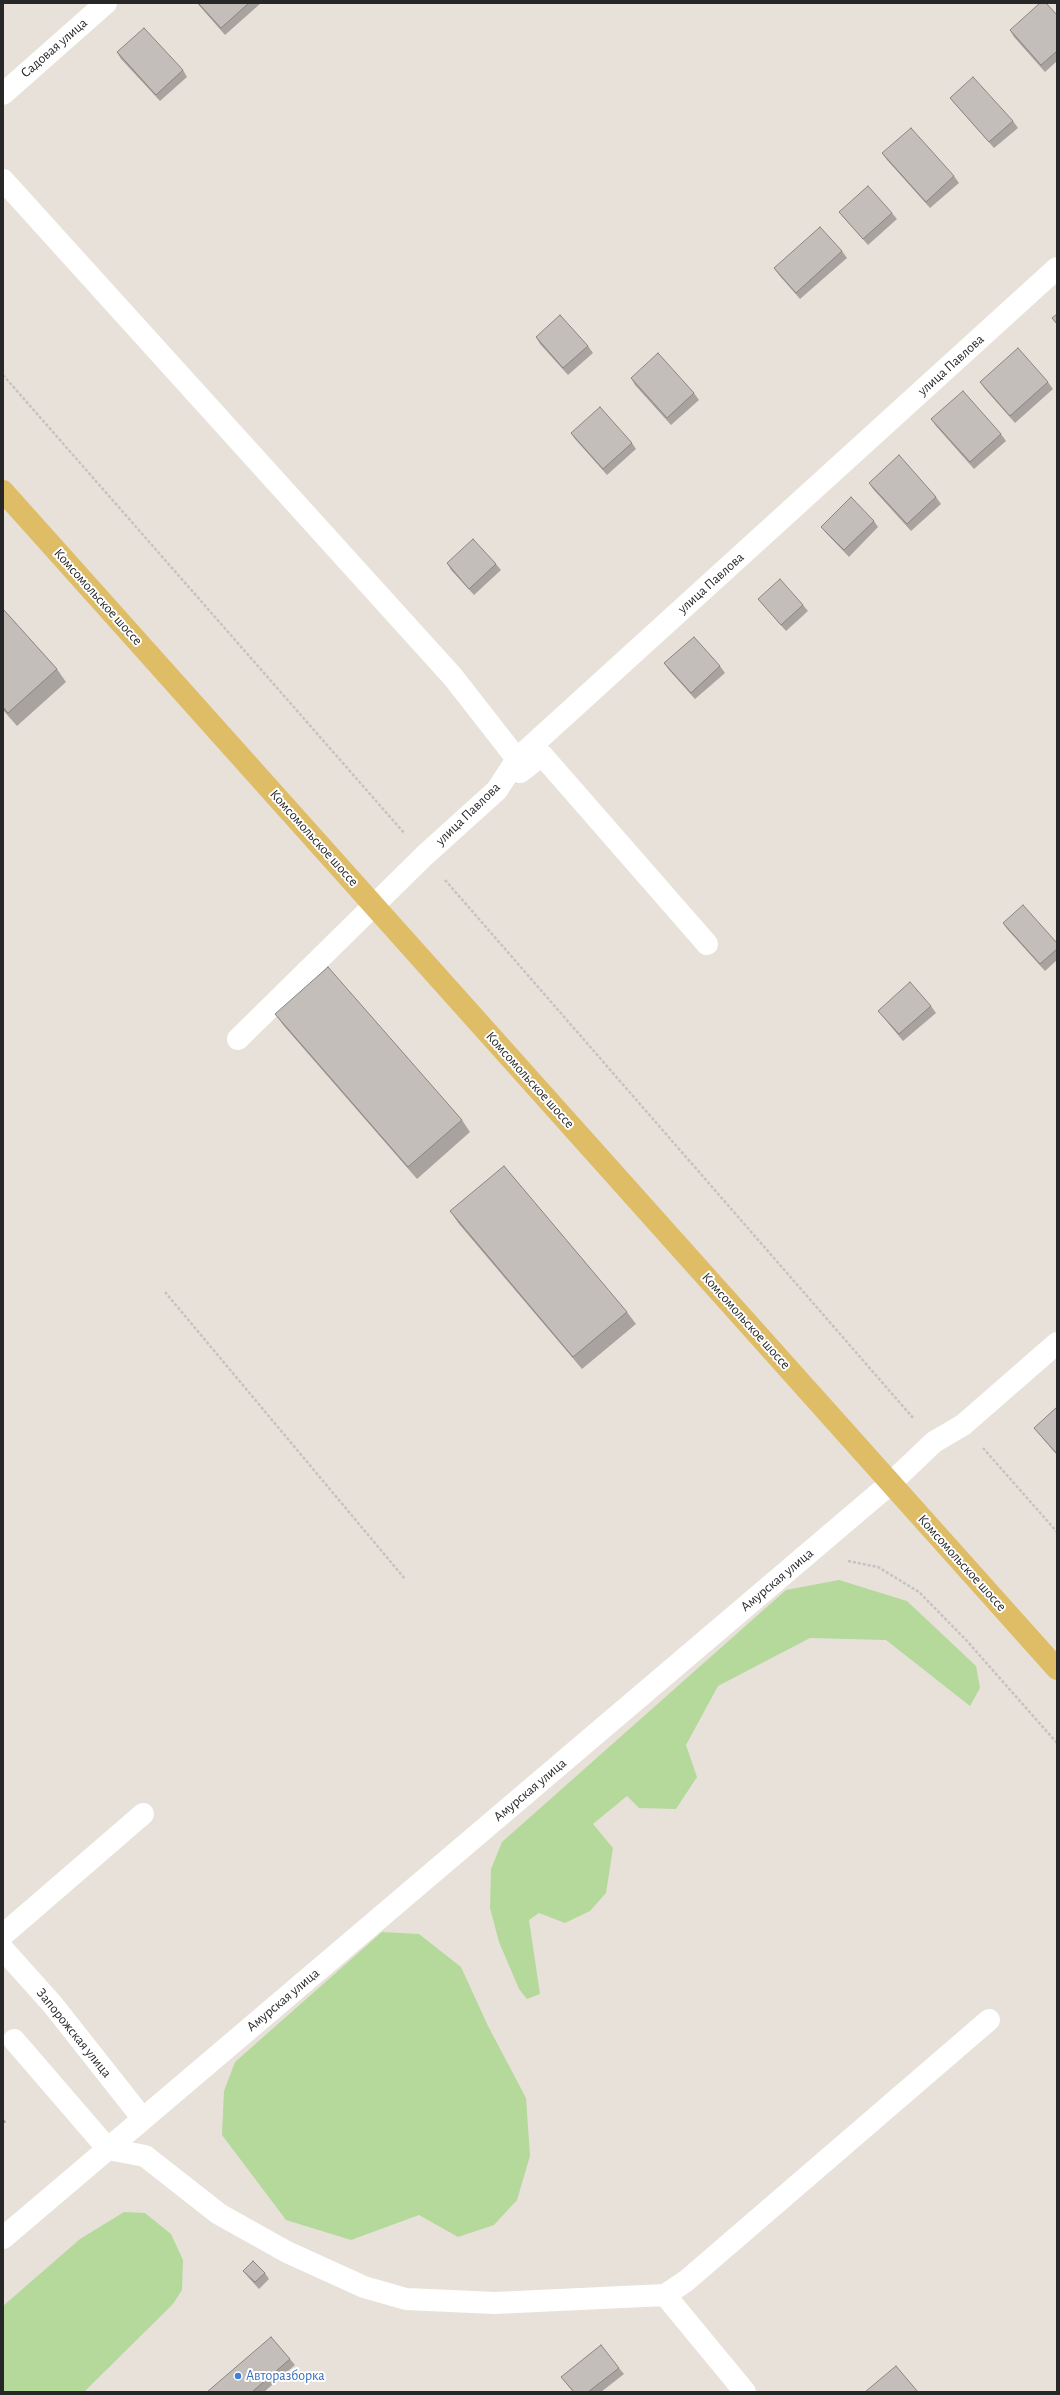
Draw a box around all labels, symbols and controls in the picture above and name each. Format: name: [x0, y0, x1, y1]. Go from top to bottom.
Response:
street label: Садовая улица: [17, 14, 91, 82]
street label: улица Павлова: [914, 331, 988, 399]
street label: Комсомольское шоссе: [50, 545, 146, 649]
street label: улица Павлова: [674, 549, 748, 617]
street label: улица Павлова: [432, 779, 504, 849]
street label: Комсомольское шоссе: [266, 786, 362, 890]
street label: Комсомольское шоссе: [482, 1028, 578, 1132]
street label: Комсомольское шоссе: [698, 1269, 794, 1373]
street label: Комсомольское шоссе: [914, 1511, 1010, 1615]
street label: Амурская улица: [737, 1545, 817, 1615]
street label: Амурская улица: [490, 1755, 570, 1825]
street label: Амурская улица: [243, 1965, 323, 2035]
street label: Запорожская улица: [33, 1985, 115, 2081]
place label: Авторазборка: [246, 2368, 325, 2384]
marker: Авторазборка: [233, 2371, 243, 2381]

